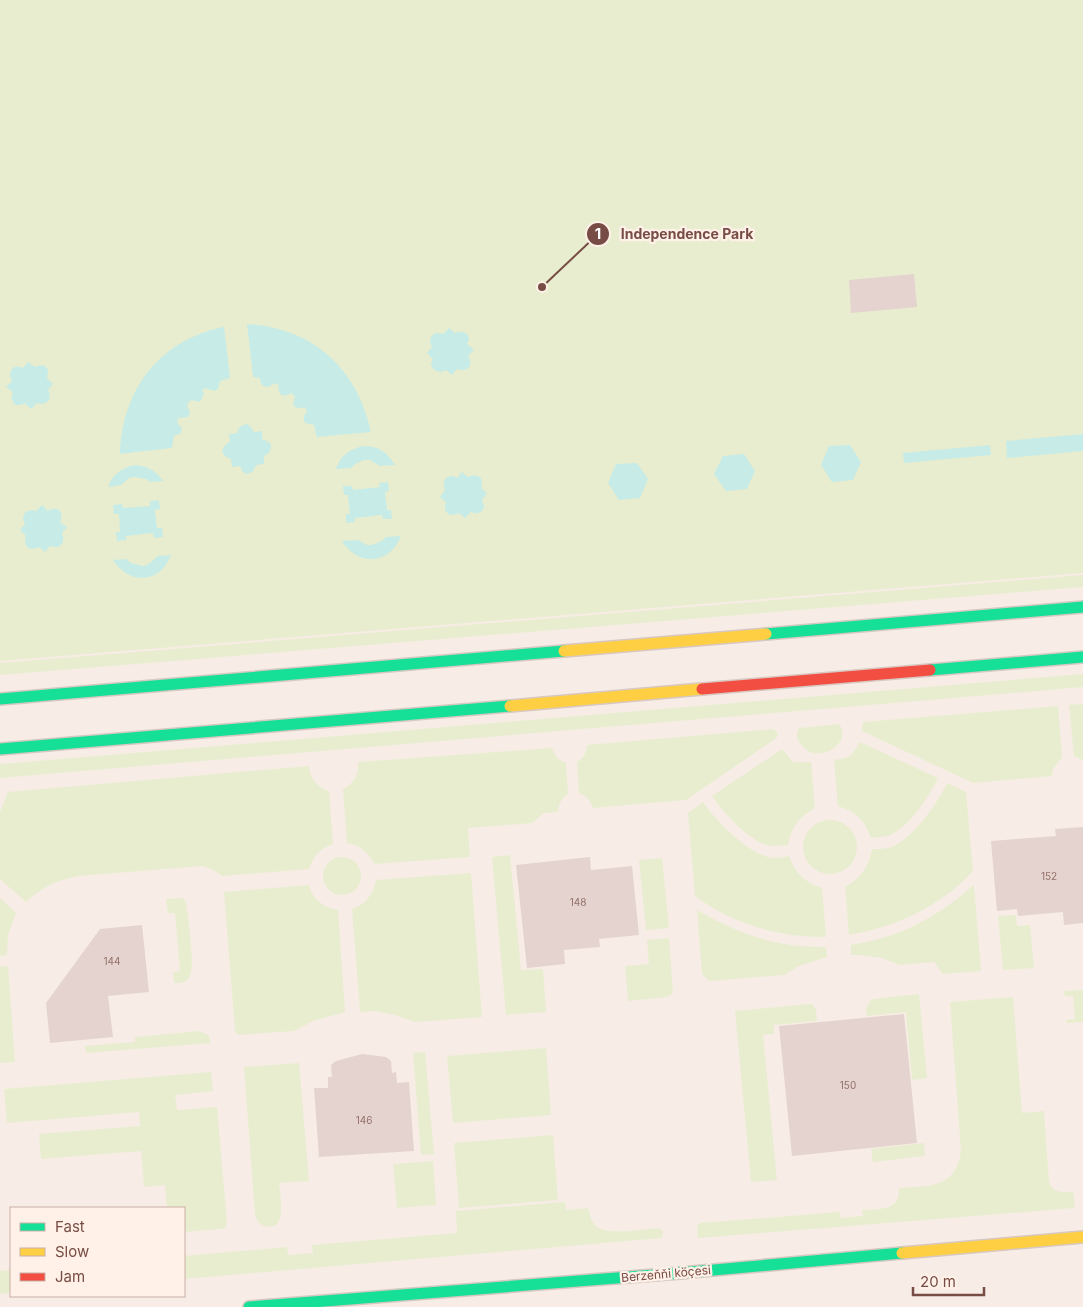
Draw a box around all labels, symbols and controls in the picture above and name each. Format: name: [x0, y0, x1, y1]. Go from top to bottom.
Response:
callout: Independence Park: [586, 220, 763, 249]
text: 1: [595, 224, 601, 243]
text: Independence Park: [621, 225, 754, 242]
house number: 152: [1041, 870, 1057, 882]
house number: 148: [570, 896, 586, 908]
house number: 144: [104, 955, 121, 967]
house number: 150: [840, 1079, 856, 1091]
house number: 146: [356, 1114, 372, 1126]
legend: [10, 1207, 185, 1297]
text: Fast: [55, 1217, 85, 1236]
text: Slow: [55, 1242, 89, 1261]
street label: Berzeňňi köçesi: [621, 1262, 711, 1285]
scale bar: [913, 1264, 984, 1296]
text: Jam: [55, 1267, 85, 1286]
text: 20 m: [920, 1272, 956, 1291]

